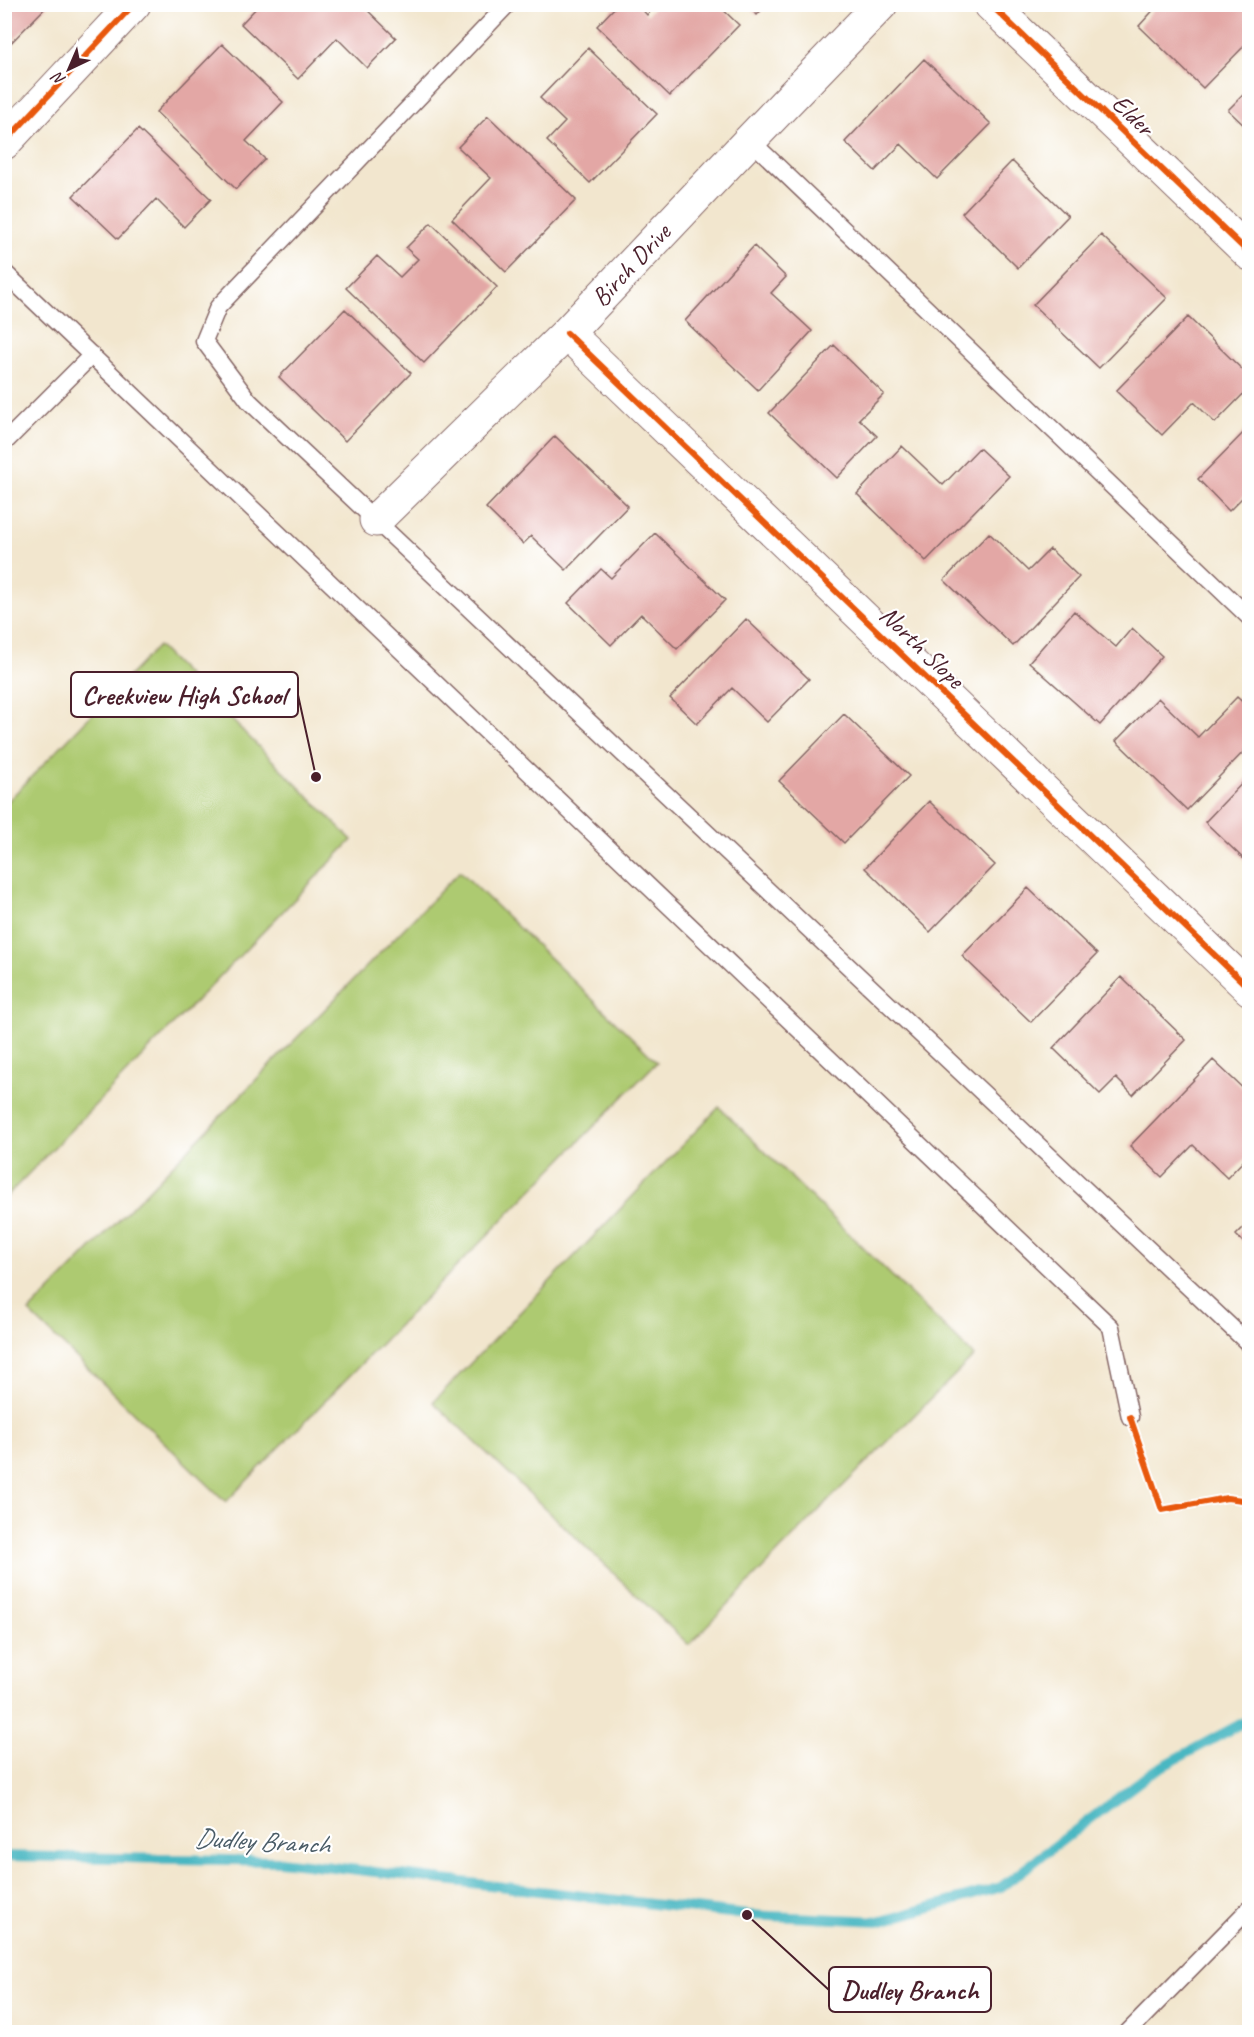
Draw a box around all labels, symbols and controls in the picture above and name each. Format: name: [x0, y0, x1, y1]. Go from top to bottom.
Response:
north arrow: [39, 39, 99, 99]
text: N: [47, 66, 70, 90]
street label: Elder: [1105, 87, 1163, 145]
street label: Birch Drive: [584, 215, 679, 313]
street label: North Slope: [873, 599, 972, 697]
callout: Creekview High School: [71, 672, 298, 717]
text: Creekview High School: [82, 678, 291, 712]
water label: Dudley Branch: [194, 1820, 333, 1862]
callout: Dudley Branch: [829, 1967, 991, 2012]
text: Dudley Branch: [842, 1973, 980, 2007]

